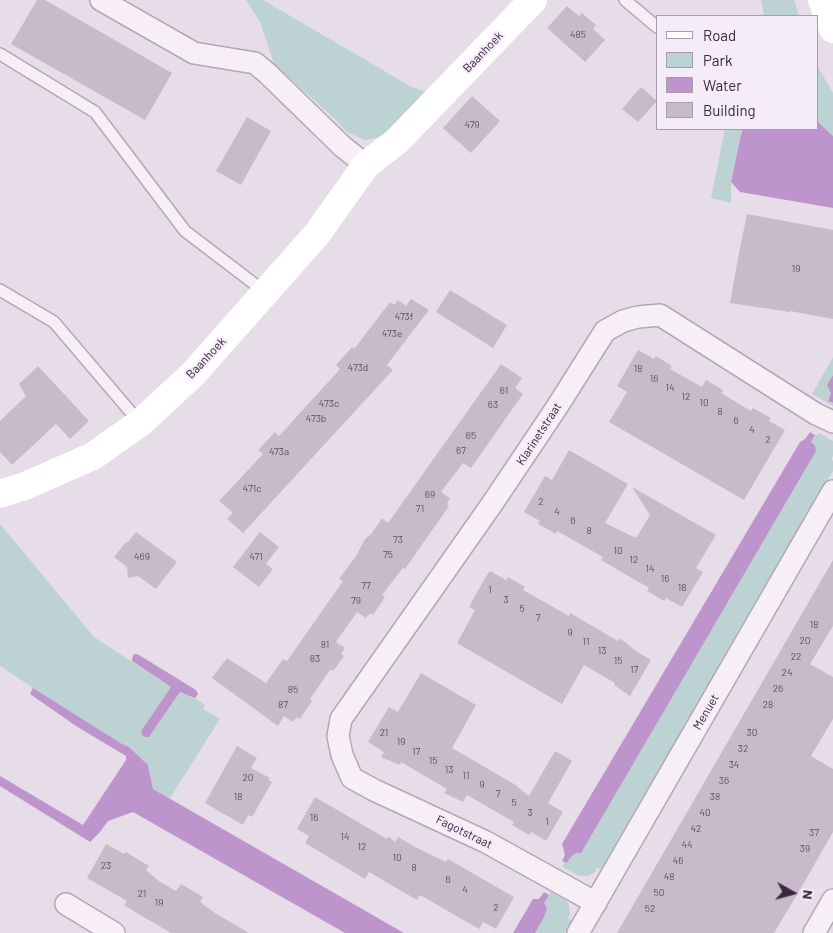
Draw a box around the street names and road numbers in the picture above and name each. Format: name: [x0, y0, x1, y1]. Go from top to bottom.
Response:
street label: Baanhoek: [460, 28, 506, 76]
street label: Baanhoek: [183, 334, 229, 382]
street label: Klarinetstraat: [513, 400, 565, 468]
street label: Menuet: [690, 692, 722, 732]
street label: Fagotstraat: [433, 812, 495, 852]

